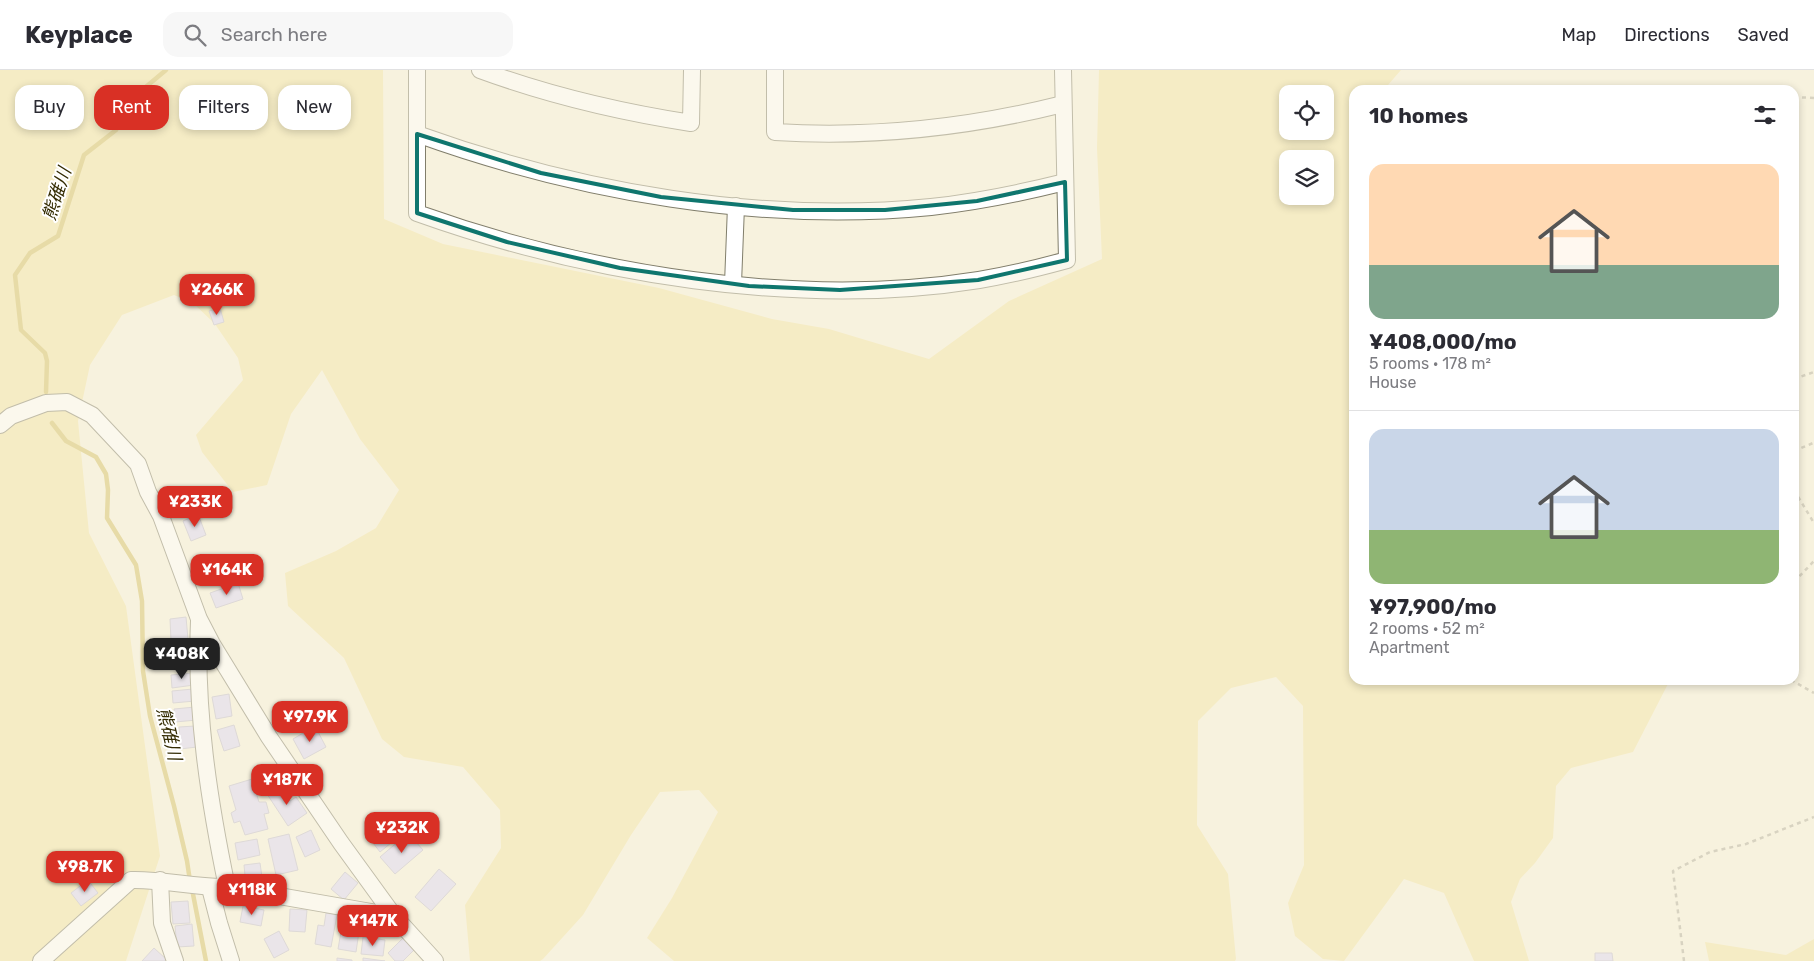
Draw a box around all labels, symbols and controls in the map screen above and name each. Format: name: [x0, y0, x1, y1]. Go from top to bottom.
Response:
search box: [163, 12, 513, 57]
text: Keyplace: [25, 21, 133, 49]
icon: search: [181, 21, 209, 49]
text: Search here: [221, 23, 327, 46]
text: Map: [1561, 24, 1596, 46]
text: Directions: [1624, 24, 1710, 46]
text: Saved: [1738, 24, 1789, 46]
chip: Buy: [15, 85, 84, 130]
chip: Rent: [94, 85, 169, 130]
chip: Filters: [179, 85, 268, 130]
chip: New: [278, 85, 351, 130]
map controls: [1279, 85, 1334, 205]
button: locate: [1279, 85, 1334, 140]
icon: filters: [1751, 101, 1779, 129]
text: 10 homes: [1369, 103, 1468, 128]
button: layers: [1279, 150, 1334, 205]
water label: 熊碓川: [38, 163, 76, 223]
icon: home: [1529, 196, 1619, 286]
pin: ¥266K: [182, 274, 252, 316]
text: ¥266K: [191, 280, 243, 299]
text: ¥408,000/mo: [1369, 329, 1517, 354]
text: 5 rooms · 178 m²: [1369, 354, 1491, 373]
text: House: [1369, 373, 1416, 392]
icon: home: [1529, 462, 1619, 552]
pin: ¥233K: [160, 486, 230, 528]
text: ¥233K: [168, 492, 222, 511]
pin: ¥164K: [192, 554, 262, 596]
text: ¥164K: [202, 560, 252, 579]
text: ¥97,900/mo: [1369, 594, 1497, 619]
text: 2 rooms · 52 m²: [1369, 619, 1485, 638]
pin: ¥408K: [147, 638, 217, 680]
text: Apartment: [1369, 638, 1449, 657]
text: ¥408K: [155, 644, 209, 663]
pin: ¥97.9K: [269, 700, 351, 743]
water label: 熊碓川: [152, 705, 186, 765]
text: ¥97.9K: [283, 707, 337, 726]
pin: ¥187K: [252, 764, 322, 806]
text: ¥187K: [262, 770, 312, 789]
pin: ¥232K: [367, 812, 437, 854]
text: ¥232K: [376, 818, 428, 837]
pin: ¥98.7K: [44, 850, 126, 893]
text: ¥98.7K: [57, 857, 113, 876]
pin: ¥118K: [217, 874, 287, 916]
text: ¥118K: [228, 880, 276, 899]
pin: ¥147K: [338, 904, 408, 947]
text: ¥147K: [348, 911, 398, 930]

